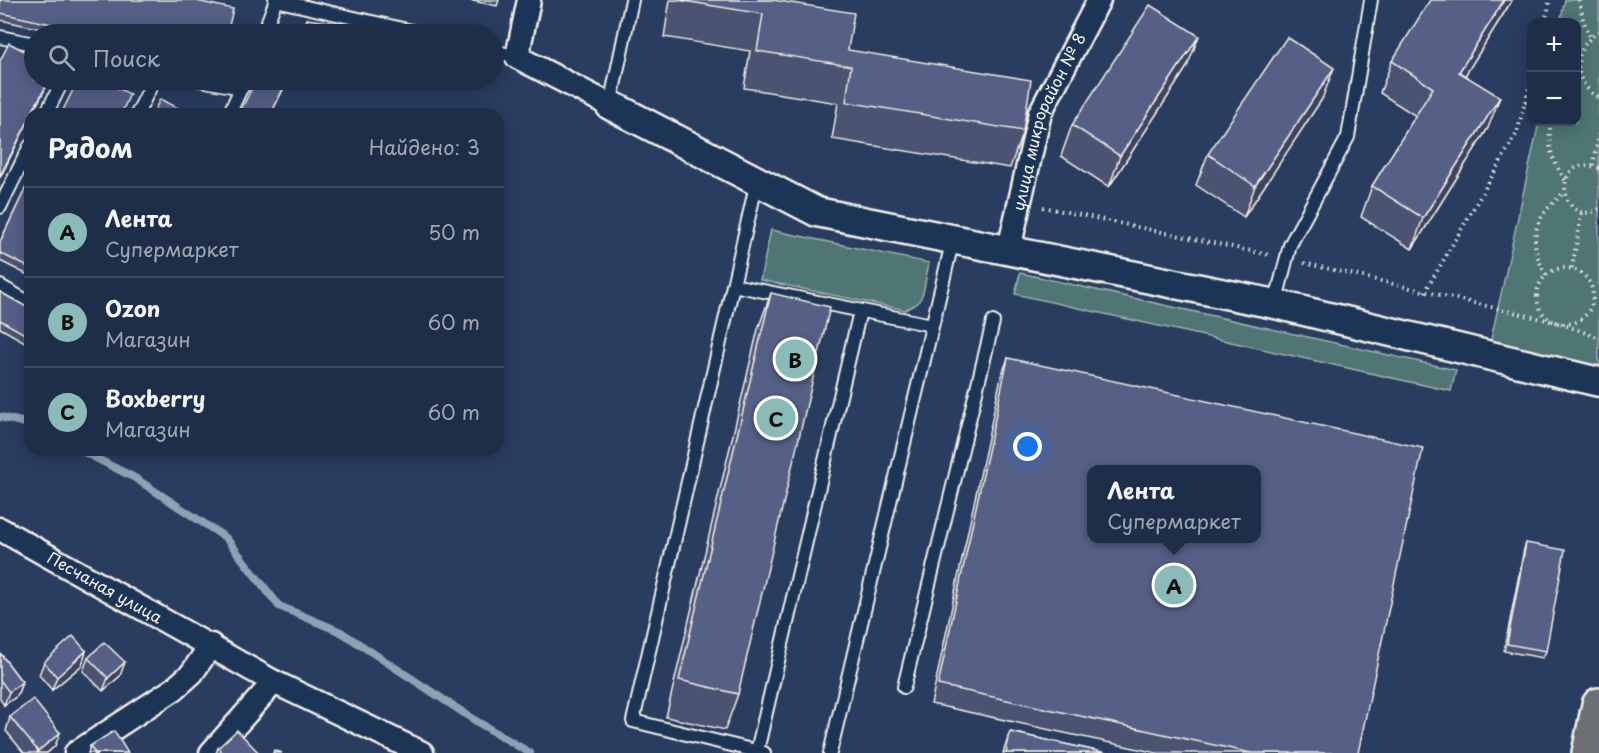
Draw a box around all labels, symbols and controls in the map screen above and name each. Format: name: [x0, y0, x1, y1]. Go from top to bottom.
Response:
map controls: [1527, 18, 1581, 126]
button: +: [1527, 18, 1581, 72]
search box: [24, 24, 504, 90]
street label: улица микрорайон № 8: [1005, 28, 1091, 213]
icon: search: [45, 41, 78, 74]
text: Поиск: [93, 41, 160, 74]
button: −: [1527, 72, 1581, 126]
text: Рядом: [48, 128, 133, 167]
text: Найдено: 3: [369, 132, 480, 162]
text: Лента: [105, 201, 173, 234]
text: A: [60, 217, 75, 247]
text: 50 m: [428, 217, 480, 247]
text: Супермаркет: [105, 234, 238, 264]
text: Ozon: [105, 291, 160, 324]
text: B: [61, 307, 74, 337]
text: 60 m: [428, 307, 480, 337]
text: Магазин: [105, 324, 191, 354]
pin: B: [776, 336, 814, 382]
text: Boxberry: [105, 381, 205, 414]
pin: C: [756, 396, 796, 440]
text: C: [60, 397, 75, 427]
text: 60 m: [428, 397, 480, 427]
text: Магазин: [105, 414, 191, 444]
your location: [1013, 432, 1042, 461]
popup: [1087, 465, 1261, 543]
text: Лента: [1107, 473, 1175, 506]
text: Супермаркет: [1107, 506, 1241, 536]
street label: Песчаная улица: [43, 545, 167, 628]
pin: A: [1154, 562, 1194, 608]

